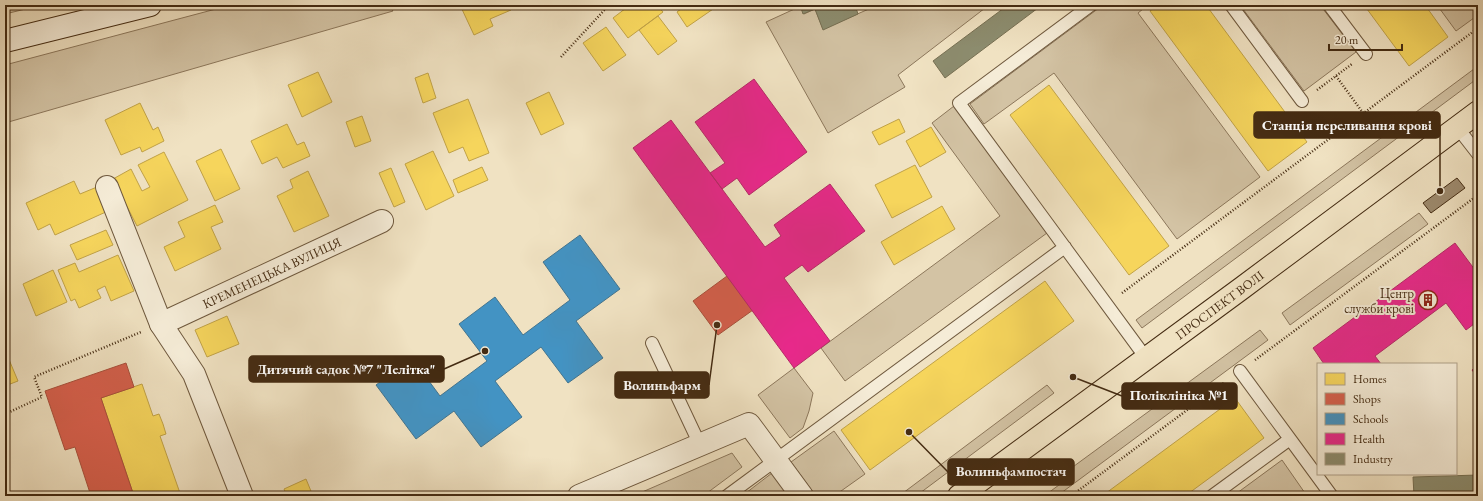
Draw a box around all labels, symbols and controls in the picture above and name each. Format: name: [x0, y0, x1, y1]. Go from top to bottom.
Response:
scale bar: [1329, 26, 1402, 52]
text: 20 m: [1335, 32, 1359, 48]
callout: Станція переливання крові: [1254, 112, 1440, 138]
text: Станція переливання крові: [1262, 116, 1432, 134]
street label: КРЕМЕНЕЦЬКА ВУЛИЦЯ: [200, 233, 344, 312]
street label: ПРОСПЕКТ ВОЛІ: [1172, 266, 1268, 343]
place label: Центр служби крові: [1344, 285, 1414, 317]
building icon: Центр служби крові: [1417, 289, 1439, 311]
callout: Дитячий садок №7 "Лелітка": [249, 356, 444, 382]
text: Дитячий садок №7 "Лелітка": [257, 360, 435, 378]
legend: [1317, 363, 1457, 475]
text: Homes: [1353, 371, 1387, 387]
callout: Волиньфарм: [615, 372, 709, 398]
text: Волиньфарм: [623, 376, 701, 394]
callout: Поліклініка №1: [1122, 383, 1237, 409]
text: Поліклініка №1: [1130, 386, 1228, 404]
text: Shops: [1353, 391, 1381, 407]
text: Schools: [1353, 411, 1388, 427]
text: Health: [1353, 431, 1385, 447]
text: Industry: [1353, 451, 1393, 467]
callout: Волиньфампостач: [948, 459, 1074, 485]
text: Волиньфампостач: [956, 462, 1066, 480]

